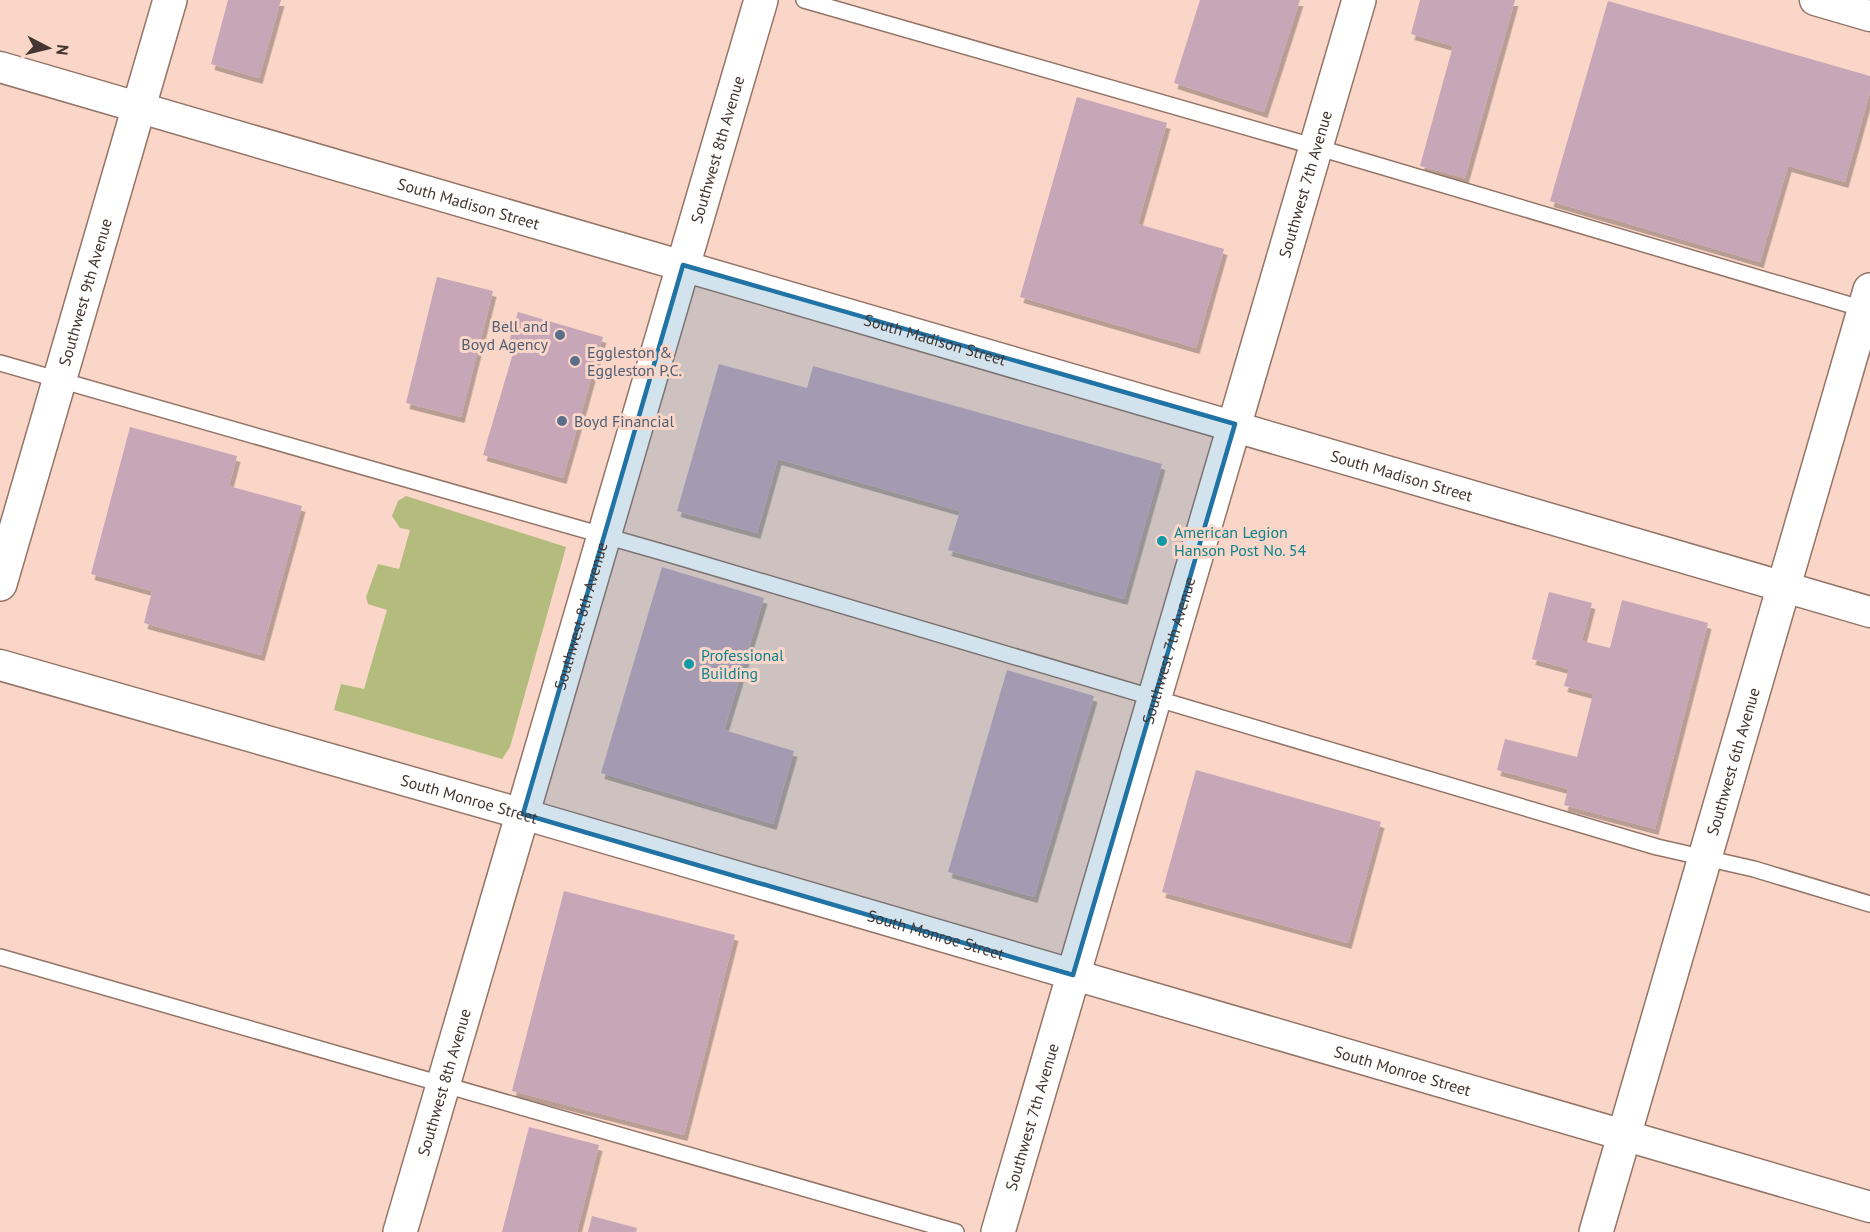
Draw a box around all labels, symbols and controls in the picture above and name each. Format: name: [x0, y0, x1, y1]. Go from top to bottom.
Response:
north arrow: [18, 18, 78, 78]
text: N: [52, 43, 73, 56]
street label: Southwest 8th Avenue: [686, 73, 748, 226]
street label: Southwest 7th Avenue: [1274, 108, 1336, 260]
street label: South Madison Street: [395, 173, 542, 234]
street label: Southwest 9th Avenue: [54, 216, 116, 368]
street label: South Madison Street: [862, 309, 1009, 370]
place label: Bell and Boyd Agency: [461, 316, 549, 354]
marker: Bell and Boyd Agency: [553, 328, 567, 342]
place label: Eggleston & Eggleston P.C.: [587, 342, 682, 380]
marker: Eggleston & Eggleston P.C.: [568, 354, 582, 368]
place label: Boyd Financial: [574, 411, 675, 431]
marker: Boyd Financial: [555, 414, 569, 428]
street label: South Madison Street: [1328, 445, 1476, 506]
place label: American Legion Hanson Post No. 54: [1174, 522, 1306, 560]
marker: American Legion Hanson Post No. 54: [1155, 534, 1169, 548]
street label: Southwest 8th Avenue: [549, 540, 612, 692]
street label: Southwest 7th Avenue: [1137, 574, 1199, 726]
place label: Professional Building: [701, 645, 784, 683]
marker: Professional Building: [682, 657, 696, 671]
street label: Southwest 6th Avenue: [1702, 685, 1764, 838]
street label: South Monroe Street: [399, 770, 541, 828]
street label: South Monroe Street: [865, 905, 1007, 964]
street label: Southwest 8th Avenue: [413, 1006, 475, 1158]
street label: Southwest 7th Avenue: [1001, 1041, 1063, 1193]
street label: South Monroe Street: [1332, 1041, 1474, 1100]

